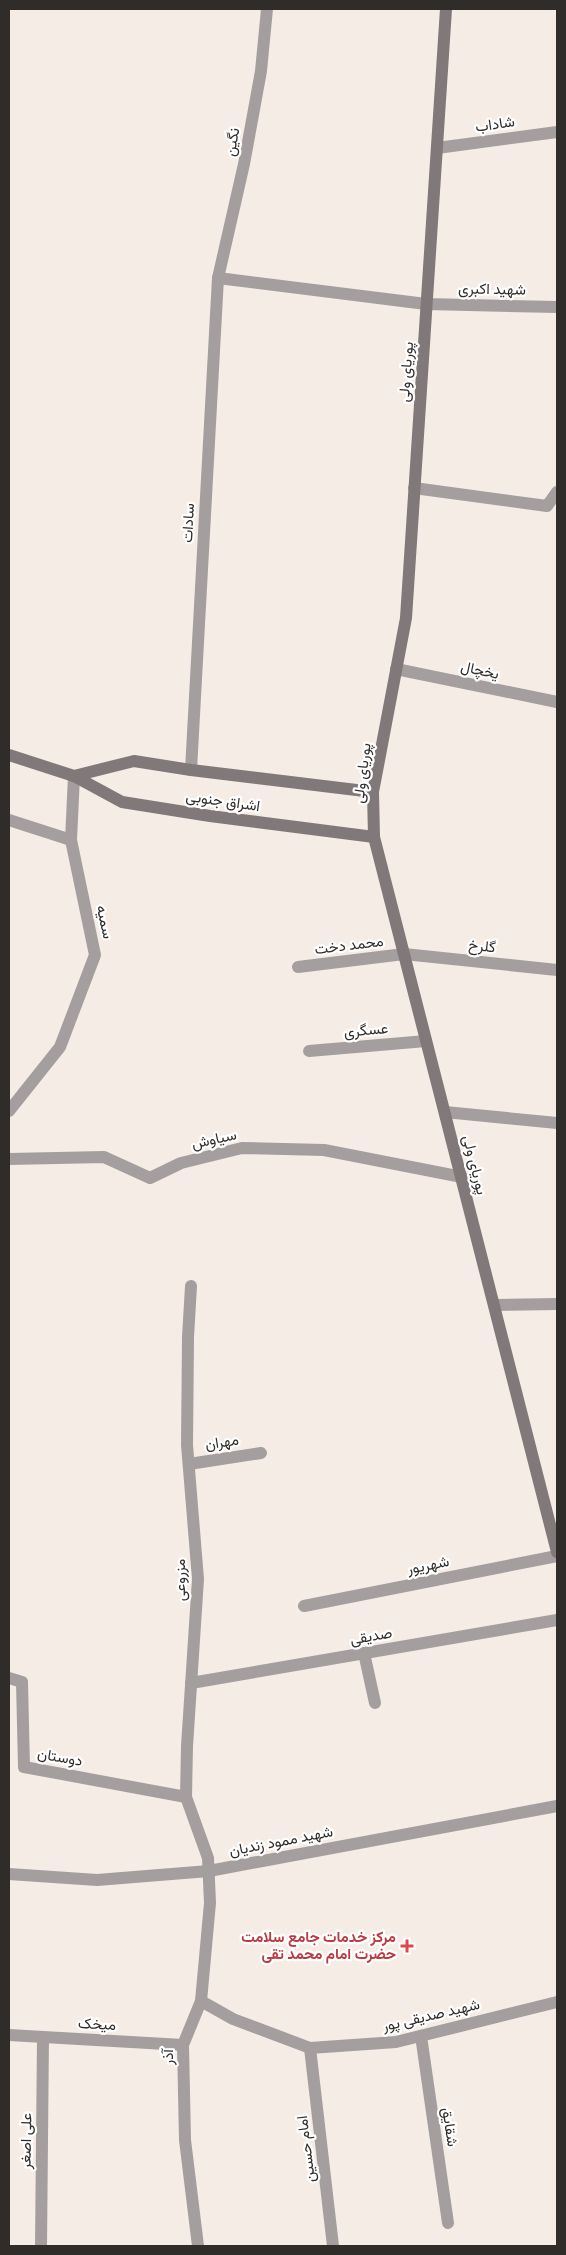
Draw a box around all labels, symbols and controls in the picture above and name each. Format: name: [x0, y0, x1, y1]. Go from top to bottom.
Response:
street label: شاداب: [474, 112, 516, 136]
street label: نگین: [221, 126, 244, 158]
street label: شهید اکبری: [458, 279, 526, 300]
street label: پوریای ولی: [395, 341, 418, 403]
street label: سادات: [178, 503, 198, 543]
street label: یخچال: [459, 657, 501, 684]
street label: پوریای ولی: [349, 742, 376, 804]
street label: اشراق جنوبی: [185, 787, 261, 816]
street label: سمیه: [93, 904, 117, 940]
street label: محمد دخت: [313, 932, 385, 958]
street label: گلرخ: [467, 936, 497, 958]
street label: عسگری: [343, 1019, 389, 1042]
street label: سیاوش: [190, 1125, 239, 1154]
street label: پوریای ولی: [458, 1133, 491, 1197]
street label: مهران: [204, 1430, 240, 1454]
street label: شهریور: [404, 1552, 451, 1578]
street label: مزروعی: [171, 1559, 190, 1601]
street label: صدیقی: [349, 1623, 394, 1650]
street label: دوستان: [36, 1744, 84, 1770]
street label: شهید ممود زندیان: [228, 1822, 334, 1860]
place label: مرکز خدمات جامع سلامت حضرت امام محمد تقی: [241, 1928, 396, 1964]
marker: مرکز خدمات جامع سلامت حضرت امام محمد تقی: [400, 1939, 414, 1953]
street label: شهید صدیقی پور: [380, 1995, 482, 2036]
street label: میخک: [78, 2014, 116, 2034]
street label: آذر: [159, 2047, 177, 2066]
street label: شقایق: [437, 2106, 462, 2148]
street label: علی اصغر: [16, 2113, 36, 2170]
street label: امام حسین: [293, 2114, 320, 2183]

